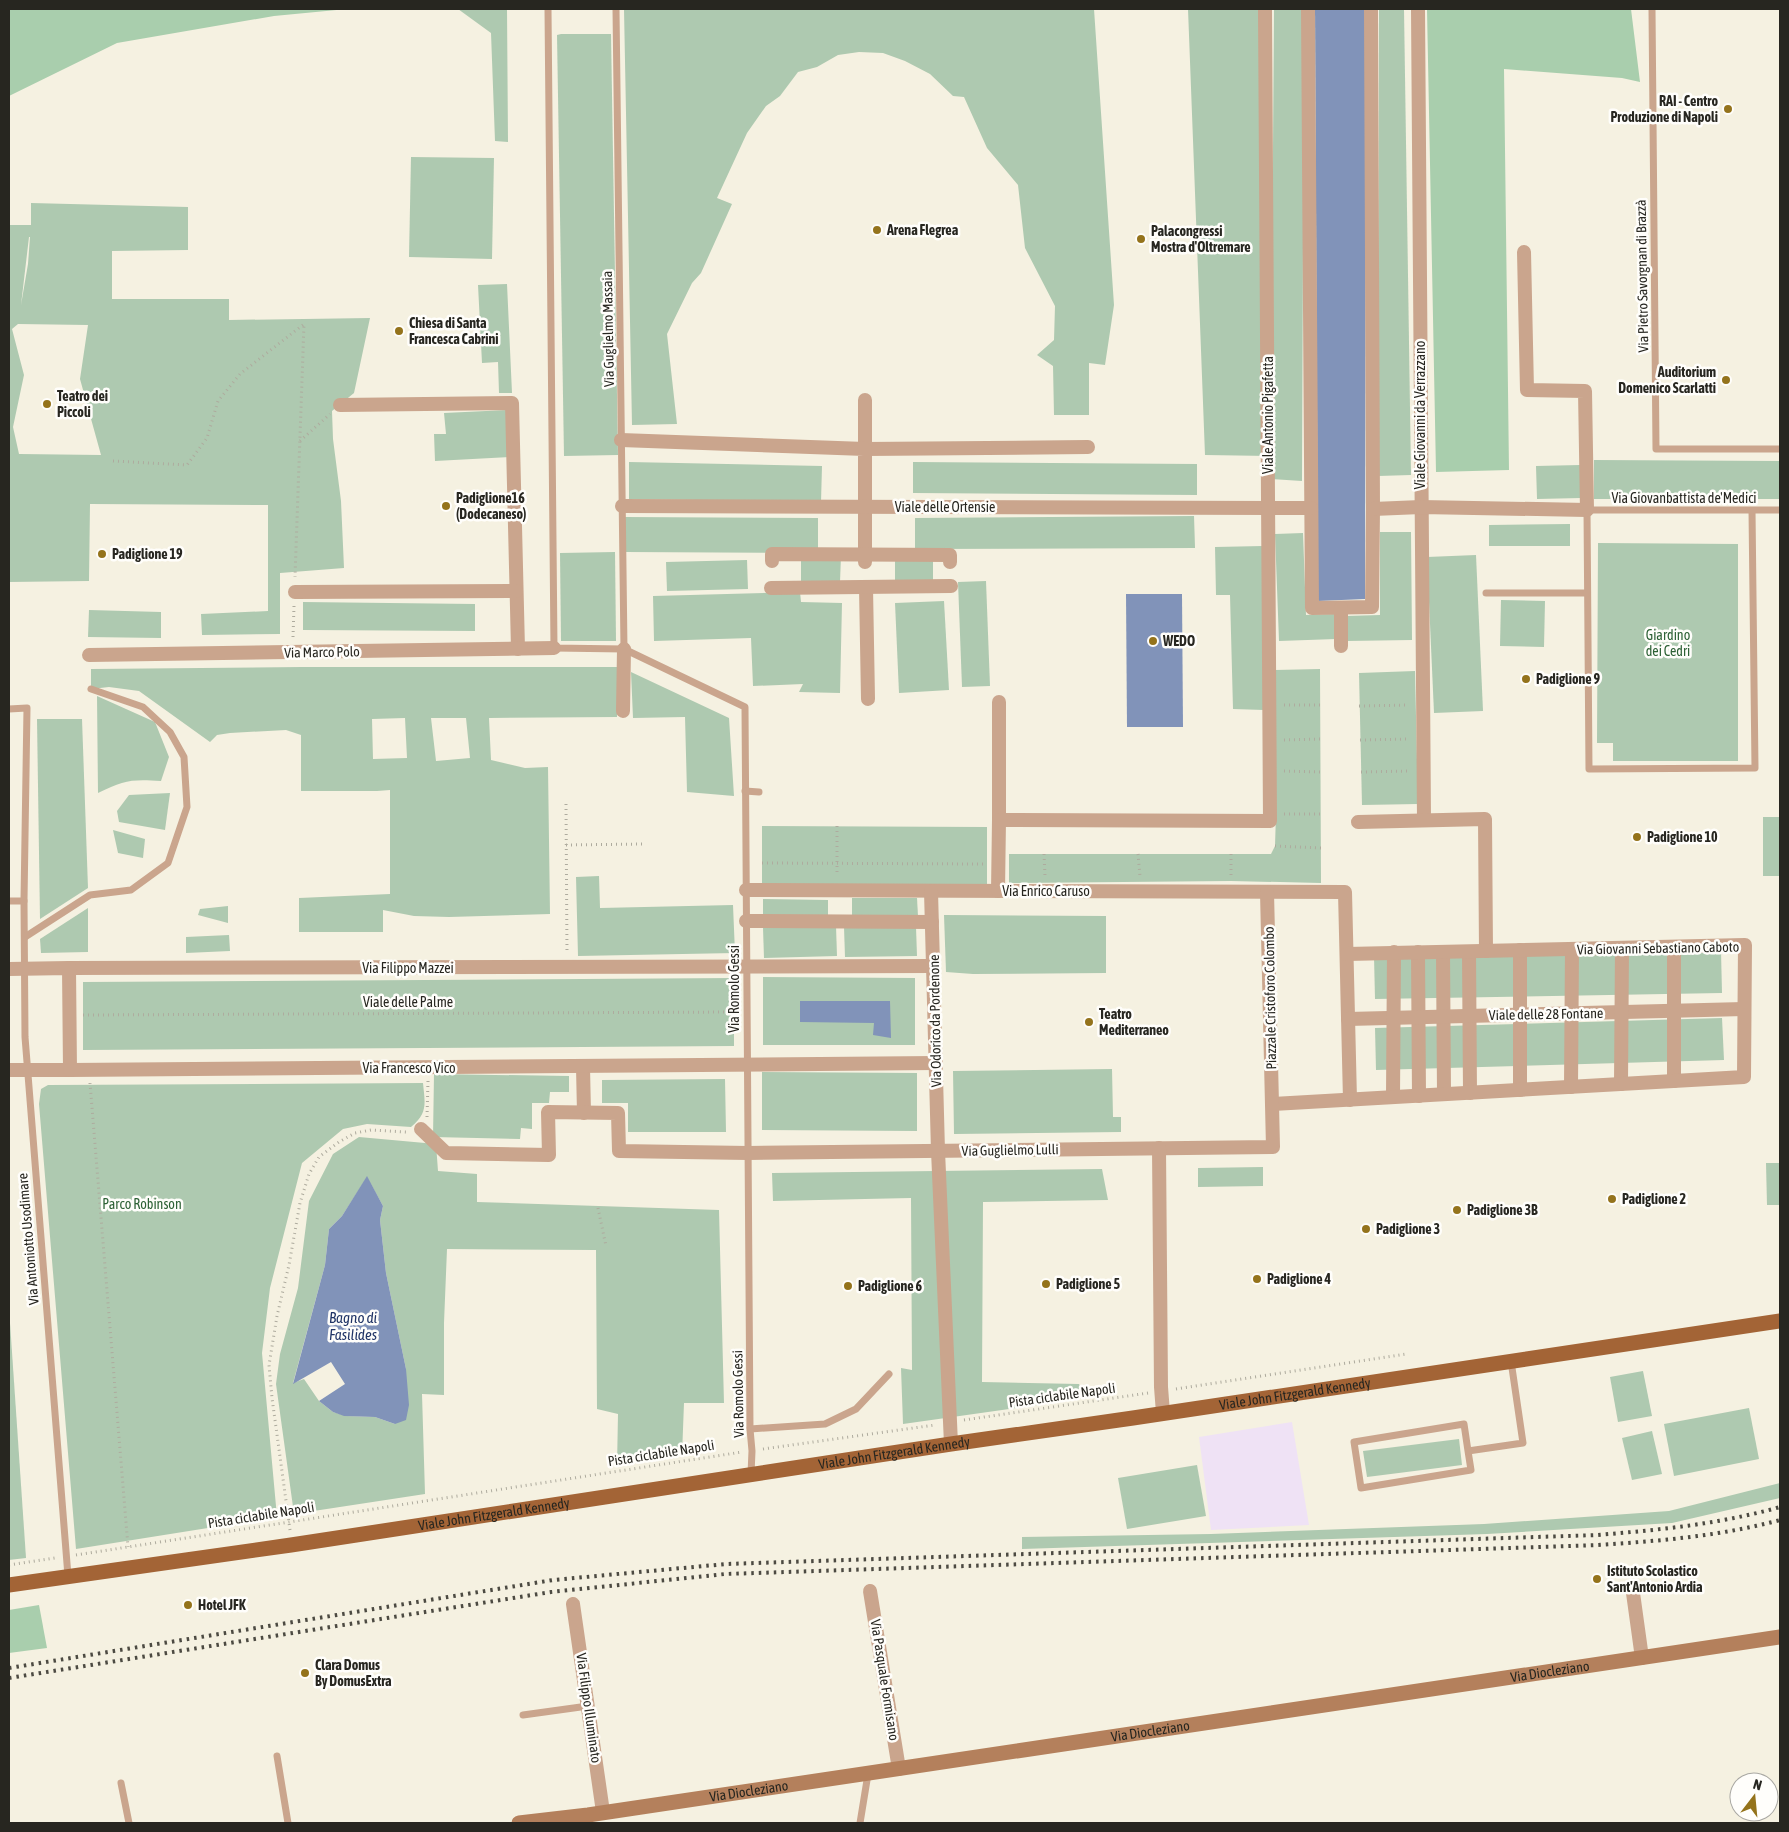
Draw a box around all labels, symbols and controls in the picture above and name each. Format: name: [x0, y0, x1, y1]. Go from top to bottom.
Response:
place label: RAI - Centro Produzione di Napoli: [1610, 93, 1718, 125]
marker: RAI - Centro Produzione di Napoli: [1722, 103, 1734, 115]
street label: Via Pietro Savorgnan di Brazzà: [1633, 199, 1651, 353]
place label: Arena Flegrea: [886, 222, 959, 238]
place label: Palacongressi Mostra d'Oltremare: [1151, 223, 1251, 255]
marker: Arena Flegrea: [871, 224, 883, 236]
marker: Palacongressi Mostra d'Oltremare: [1135, 233, 1147, 245]
street label: Via Guglielmo Massaia: [599, 271, 617, 387]
place label: Chiesa di Santa Francesca Cabrini: [409, 315, 498, 347]
marker: Chiesa di Santa Francesca Cabrini: [393, 325, 405, 337]
street label: Viale Giovanni da Verrazzano: [1412, 341, 1428, 489]
street label: Viale Antonio Pigafetta: [1260, 356, 1276, 474]
place label: Auditorium Domenico Scarlatti: [1618, 364, 1716, 396]
marker: Auditorium Domenico Scarlatti: [1720, 374, 1732, 386]
place label: Teatro dei Piccoli: [57, 388, 108, 420]
marker: Teatro dei Piccoli: [41, 398, 53, 410]
place label: Padiglione16 (Dodecaneso): [456, 490, 526, 522]
street label: Via Giovanbattista de'Medici: [1611, 490, 1757, 506]
street label: Viale delle Ortensie: [895, 499, 995, 515]
marker: Padiglione16 (Dodecaneso): [440, 500, 452, 512]
place label: Padiglione 19: [112, 546, 183, 562]
marker: Padiglione 19: [96, 548, 108, 560]
park label: Giardino dei Cedri: [1646, 627, 1690, 659]
place label: WEDO: [1162, 633, 1195, 649]
marker: WEDO: [1147, 635, 1159, 647]
street label: Via Marco Polo: [284, 643, 360, 661]
place label: Padiglione 9: [1536, 671, 1601, 687]
marker: Padiglione 9: [1520, 673, 1532, 685]
place label: Padiglione 10: [1647, 829, 1718, 845]
marker: Padiglione 10: [1631, 831, 1643, 843]
street label: Via Enrico Caruso: [1002, 883, 1090, 899]
street label: Piazzale Cristoforo Colombo: [1261, 926, 1279, 1070]
street label: Via Giovanni Sebastiano Caboto: [1577, 939, 1739, 957]
street label: Via Romolo Gessi: [726, 945, 742, 1033]
street label: Via Odorico da Pordenone: [926, 954, 944, 1088]
street label: Via Filippo Mazzei: [362, 960, 454, 976]
street label: Viale delle Palme: [363, 994, 453, 1010]
street label: Viale delle 28 Fontane: [1489, 1005, 1603, 1023]
place label: Teatro Mediterraneo: [1099, 1006, 1169, 1038]
marker: Teatro Mediterraneo: [1083, 1016, 1095, 1028]
street label: Via Francesco Vico: [362, 1060, 456, 1076]
street label: Via Guglielmo Lulli: [961, 1141, 1059, 1159]
street label: Via Antoniotto Usodimare: [14, 1172, 42, 1306]
place label: Padiglione 2: [1622, 1191, 1687, 1207]
marker: Padiglione 2: [1606, 1193, 1618, 1205]
park label: Parco Robinson: [102, 1196, 182, 1212]
place label: Padiglione 3B: [1467, 1202, 1538, 1218]
marker: Padiglione 3B: [1451, 1204, 1463, 1216]
place label: Padiglione 3: [1376, 1221, 1440, 1237]
marker: Padiglione 3: [1360, 1223, 1372, 1235]
place label: Padiglione 4: [1267, 1271, 1332, 1287]
marker: Padiglione 4: [1251, 1273, 1263, 1285]
place label: Padiglione 5: [1056, 1276, 1121, 1292]
place label: Padiglione 6: [858, 1278, 923, 1294]
marker: Padiglione 5: [1040, 1278, 1052, 1290]
marker: Padiglione 6: [842, 1280, 854, 1292]
water label: Bagno di Fasilides: [329, 1309, 378, 1343]
street label: Via Romolo Gessi: [729, 1350, 747, 1438]
street label: Viale John Fitzgerald Kennedy: [1218, 1374, 1372, 1413]
street label: Pista ciclabile Napoli: [1008, 1380, 1116, 1410]
street label: Viale John Fitzgerald Kennedy: [817, 1433, 971, 1472]
street label: Pista ciclabile Napoli: [607, 1437, 715, 1469]
street label: Viale John Fitzgerald Kennedy: [417, 1494, 571, 1533]
street label: Pista ciclabile Napoli: [207, 1499, 315, 1531]
place label: Istituto Scolastico Sant'Antonio Ardia: [1607, 1563, 1703, 1595]
marker: Istituto Scolastico Sant'Antonio Ardia: [1591, 1573, 1603, 1585]
place label: Hotel JFK: [198, 1597, 246, 1613]
marker: Hotel JFK: [182, 1599, 194, 1611]
street label: Via Pasquale Formisano: [868, 1618, 902, 1742]
street label: Via Filippo Illuminato: [573, 1652, 605, 1764]
place label: Clara Domus By DomusExtra: [315, 1657, 392, 1689]
street label: Via Diocleziano: [1509, 1658, 1590, 1685]
marker: Clara Domus By DomusExtra: [299, 1667, 311, 1679]
street label: Via Diocleziano: [1110, 1717, 1191, 1745]
north arrow: [1729, 1772, 1779, 1822]
text: N: [1751, 1776, 1764, 1793]
street label: Via Diocleziano: [708, 1777, 789, 1805]

